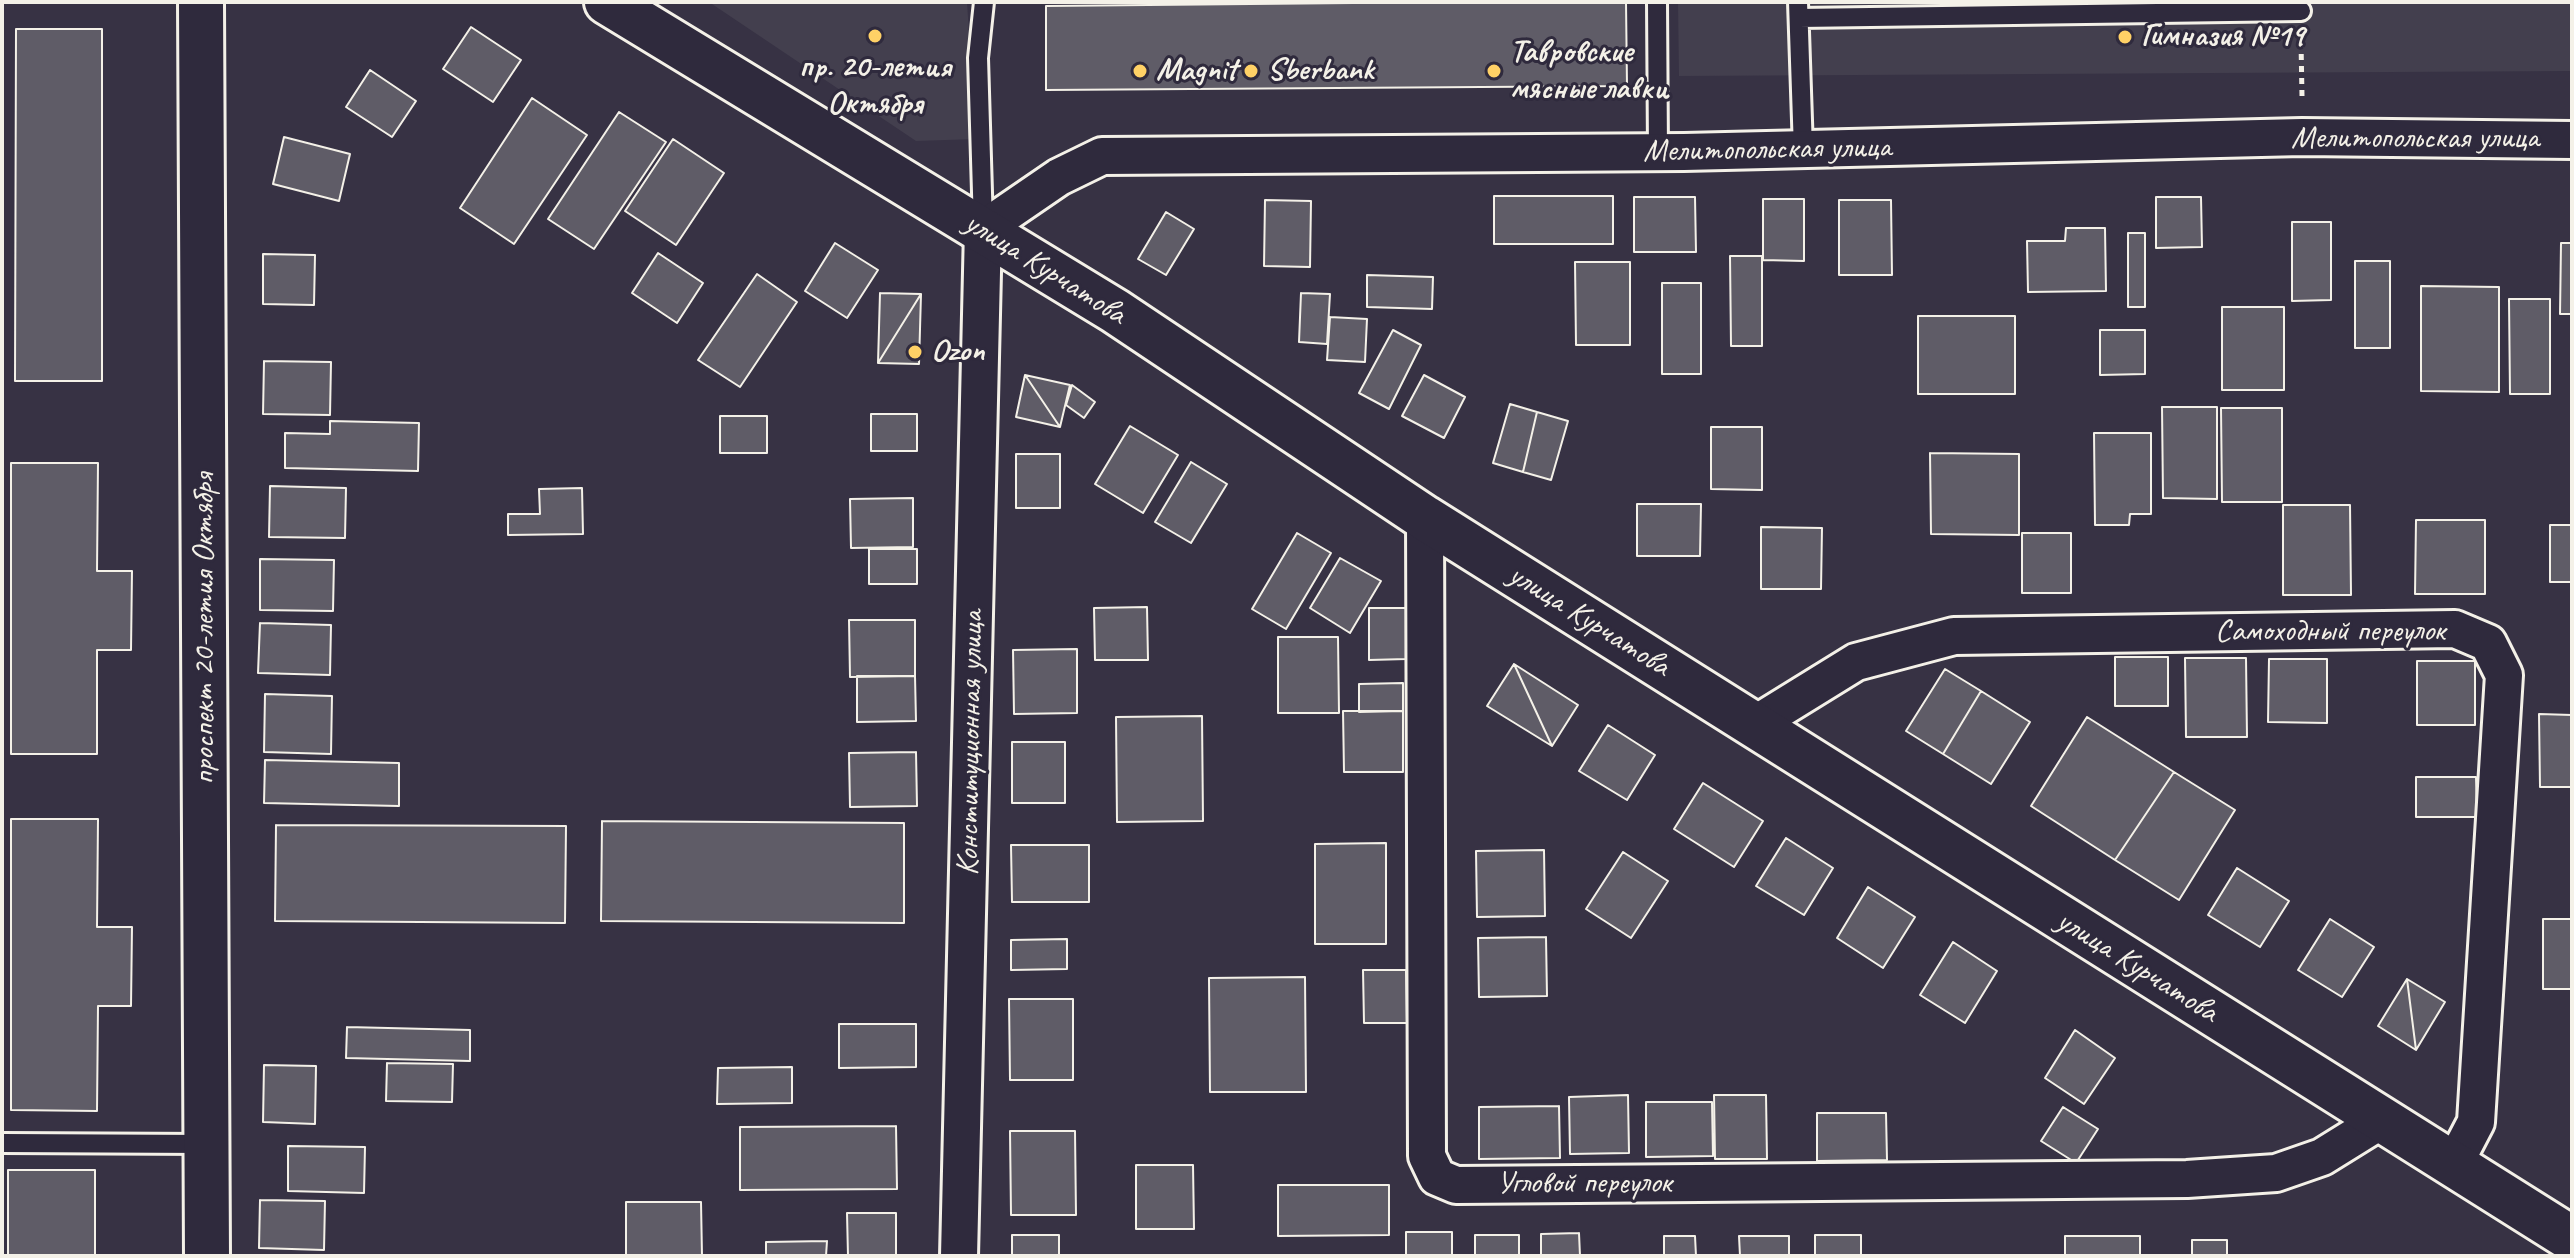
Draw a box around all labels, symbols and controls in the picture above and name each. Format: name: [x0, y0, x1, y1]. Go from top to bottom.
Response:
place label: Гимназия №19: [2141, 18, 2304, 56]
marker: пр. 20-летия Октября: [866, 27, 884, 45]
marker: Гимназия №19: [2116, 28, 2134, 46]
place label: Тавровские мясные лавки: [1510, 34, 1668, 109]
place label: пр. 20-летия Октября: [799, 49, 951, 124]
place label: Magnit: [1156, 52, 1237, 90]
place label: Sberbank: [1267, 52, 1374, 90]
marker: Magnit: [1131, 62, 1149, 80]
marker: Sberbank: [1242, 62, 1260, 80]
marker: Тавровские мясные лавки: [1485, 62, 1503, 80]
street label: Мелитопольская улица: [2291, 120, 2539, 158]
street label: Мелитопольская улица: [1643, 129, 1891, 171]
street label: улица Курчатова: [957, 204, 1133, 334]
place label: Ozon: [931, 333, 984, 371]
marker: Ozon: [906, 343, 924, 361]
street label: проспект 20-летия Октября: [186, 473, 224, 785]
street label: улица Курчатова: [1501, 556, 1677, 686]
street label: Конституционная улица: [949, 610, 993, 876]
street label: Самоходный переулок: [2215, 613, 2445, 651]
street label: улица Курчатова: [2049, 902, 2225, 1032]
street label: Угловой переулок: [1496, 1165, 1672, 1203]

